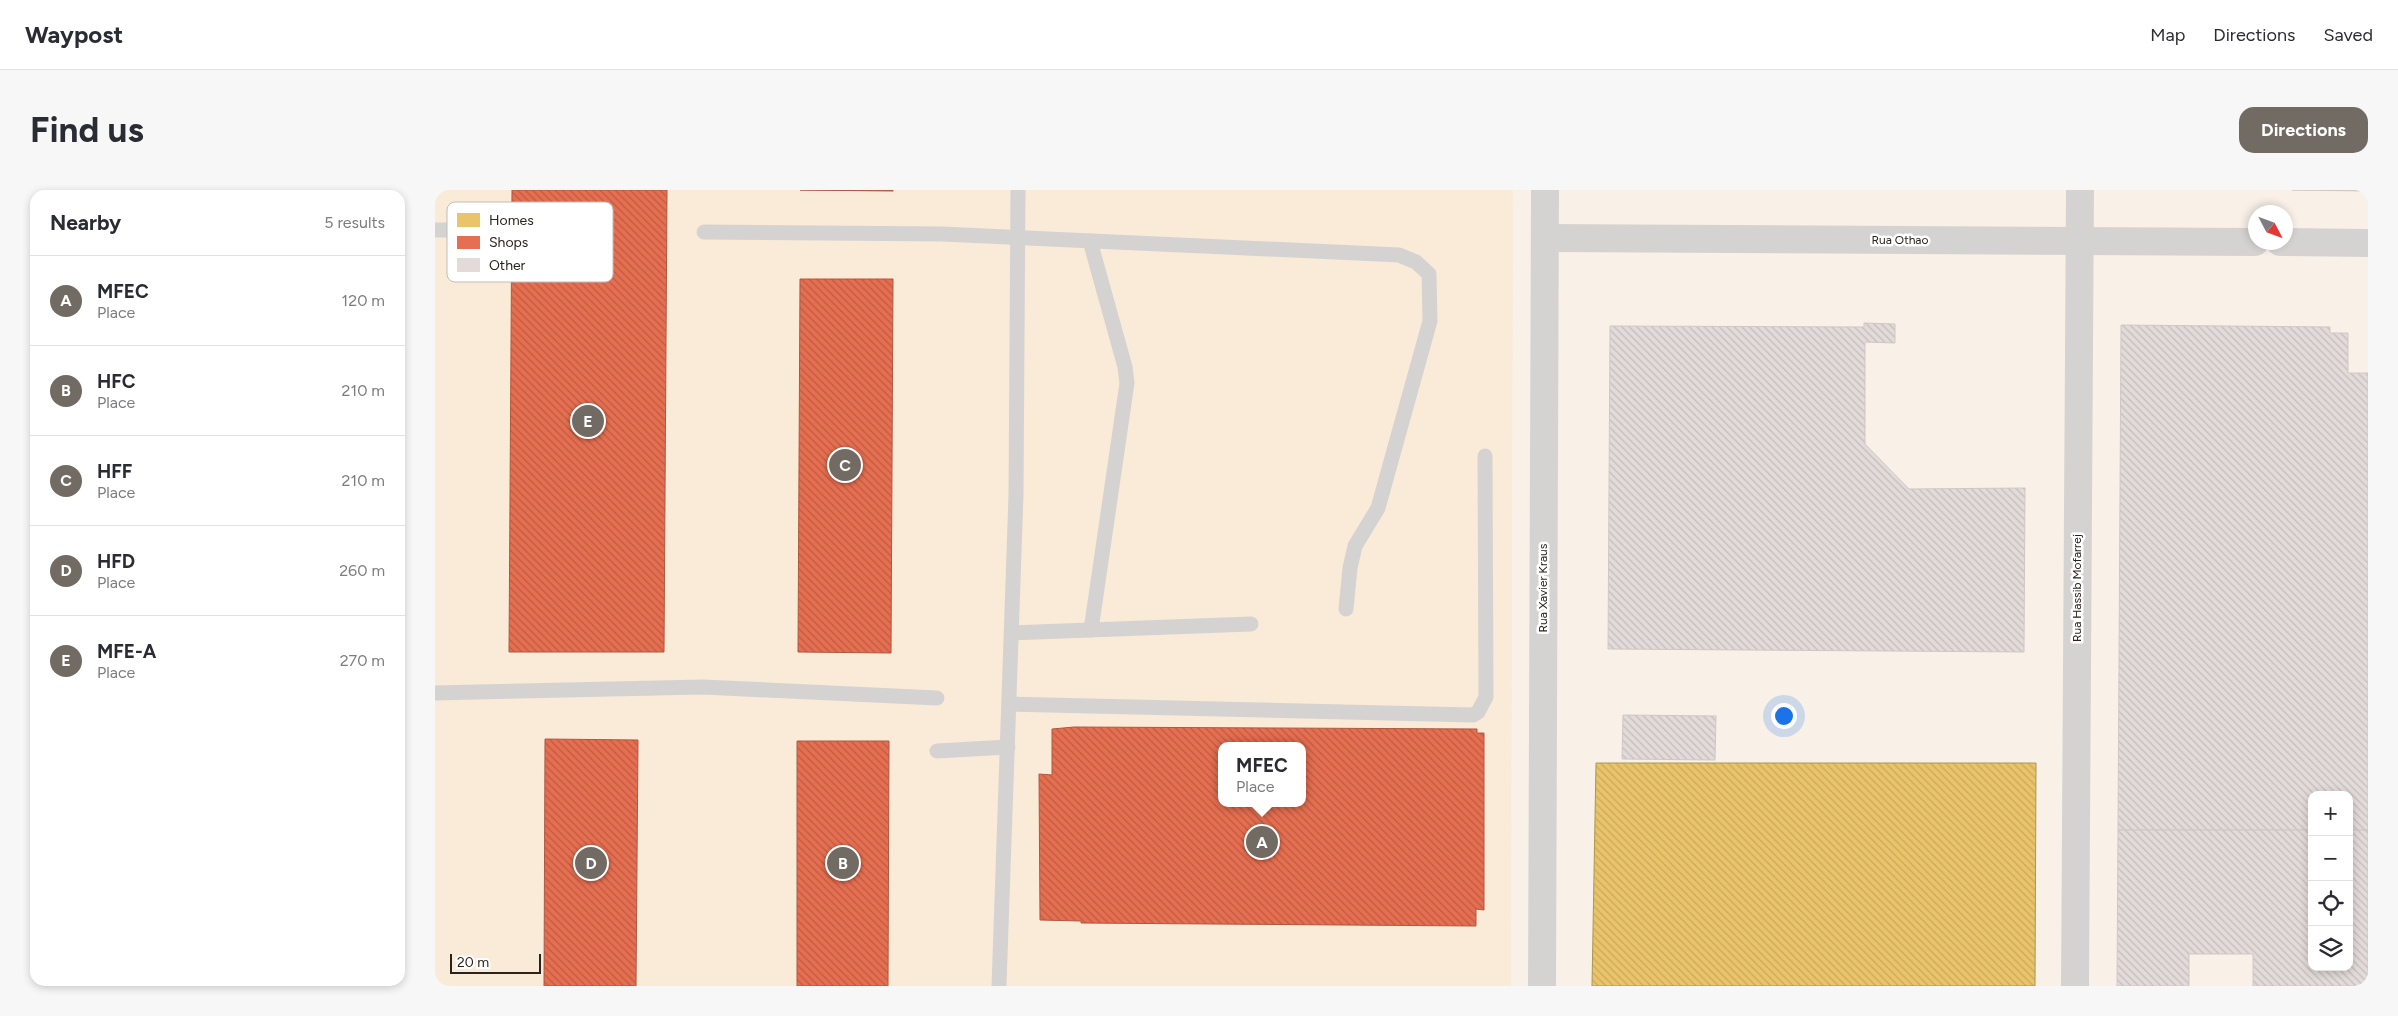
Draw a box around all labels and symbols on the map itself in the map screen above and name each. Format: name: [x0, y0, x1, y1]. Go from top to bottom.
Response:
legend: [447, 202, 613, 282]
north arrow: [2248, 205, 2293, 250]
text: Homes: [489, 212, 534, 229]
street label: Rua Othao: [1872, 233, 1928, 247]
text: Shops: [489, 234, 528, 251]
text: Other: [489, 257, 526, 274]
pin: E: [572, 402, 604, 440]
pin: C: [829, 446, 861, 484]
street label: Rua Hassib Mofarrej: [2070, 534, 2084, 642]
street label: Rua Xavier Kraus: [1536, 543, 1550, 632]
your location: [1771, 703, 1797, 729]
pin: A: [1246, 823, 1278, 861]
pin: D: [575, 844, 607, 882]
pin: B: [827, 844, 859, 882]
scale bar: [450, 951, 541, 974]

